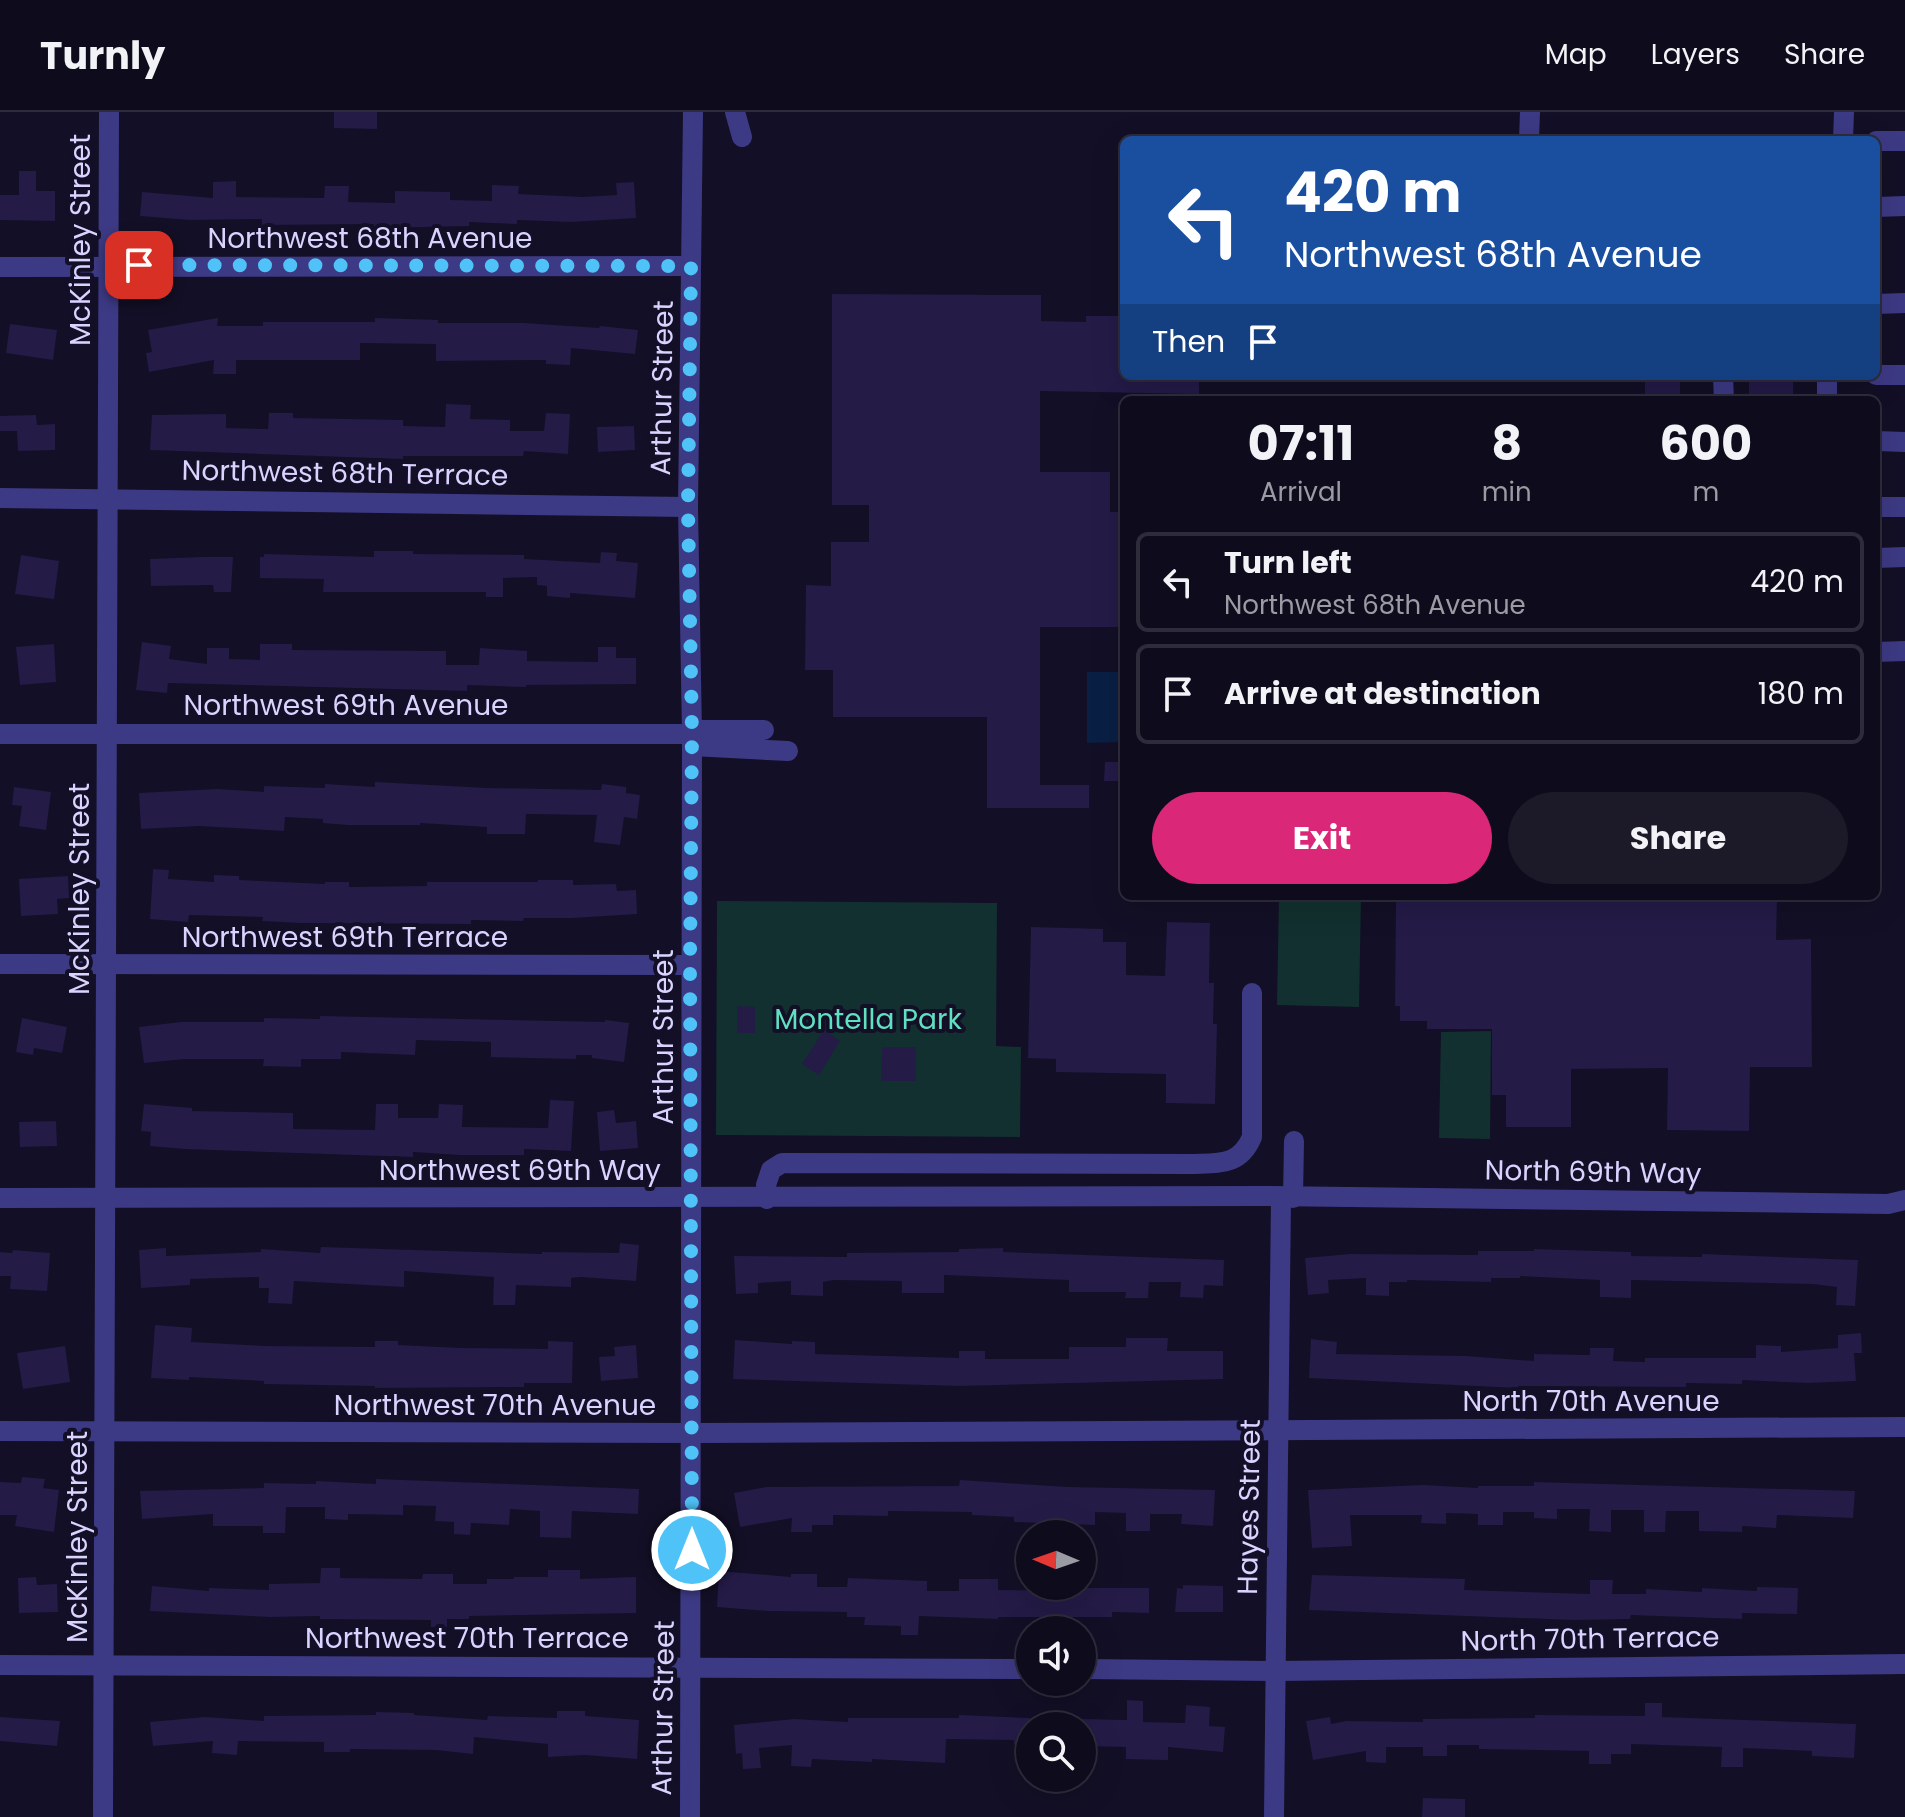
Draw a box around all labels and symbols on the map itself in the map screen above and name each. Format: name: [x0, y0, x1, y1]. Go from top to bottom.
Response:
street label: McKinley Street: [61, 134, 100, 346]
street label: Northwest 68th Avenue: [208, 219, 532, 258]
pin: [105, 231, 173, 299]
street label: Arthur Street: [641, 300, 683, 476]
street label: Northwest 68th Terrace: [181, 451, 509, 495]
street label: Northwest 69th Avenue: [184, 686, 508, 725]
street label: McKinley Street: [60, 783, 99, 995]
street label: Northwest 69th Terrace: [182, 918, 508, 957]
street label: Arthur Street: [644, 949, 683, 1125]
park label: Montella Park: [774, 1000, 962, 1039]
street label: Northwest 69th Way: [379, 1151, 661, 1190]
street label: North 69th Way: [1484, 1151, 1702, 1193]
street label: North 70th Avenue: [1462, 1382, 1720, 1421]
street label: Northwest 70th Avenue: [334, 1386, 656, 1425]
street label: Hayes Street: [1228, 1419, 1270, 1595]
street label: McKinley Street: [58, 1431, 97, 1643]
position arrow: [650, 1508, 734, 1592]
north arrow: [1016, 1520, 1096, 1600]
street label: North 70th Terrace: [1460, 1617, 1720, 1661]
street label: Northwest 70th Terrace: [305, 1619, 629, 1658]
street label: Arthur Street: [642, 1620, 684, 1796]

